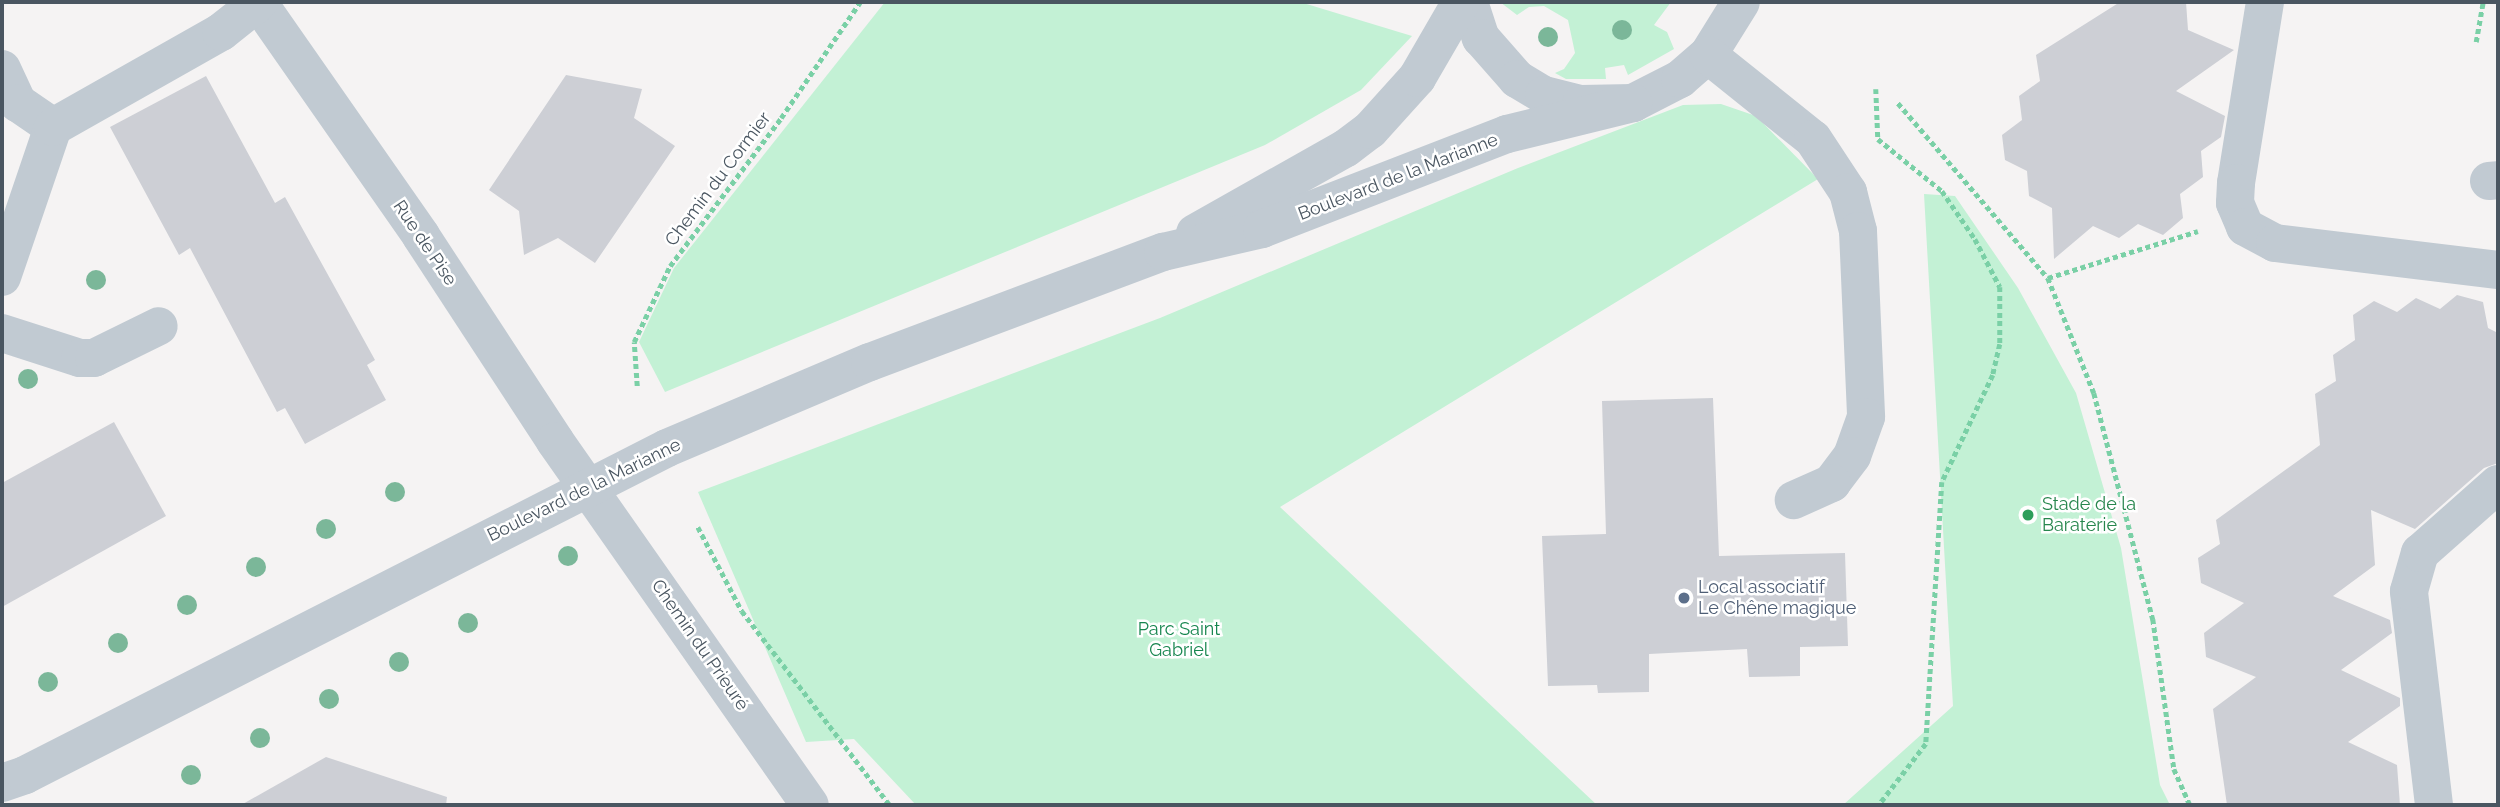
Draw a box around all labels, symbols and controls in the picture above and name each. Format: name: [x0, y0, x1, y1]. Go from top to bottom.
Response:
street label: Chemin du Cormier: [661, 108, 775, 250]
street label: Boulevard de la Marianne: [1295, 129, 1501, 225]
street label: Rue de Pise: [389, 196, 461, 290]
street label: Boulevard de la Marianne: [484, 434, 684, 546]
place label: Stade de la Baraterie: [2042, 494, 2136, 536]
marker: Stade de la Baraterie: [2020, 507, 2036, 523]
street label: Chemin du Prieuré: [647, 575, 753, 715]
place label: Local associatif Le Chêne magique: [1698, 577, 1856, 620]
marker: Local associatif Le Chêne magique: [1676, 590, 1692, 606]
park label: Parc Saint Gabriel: [1138, 619, 1220, 662]

